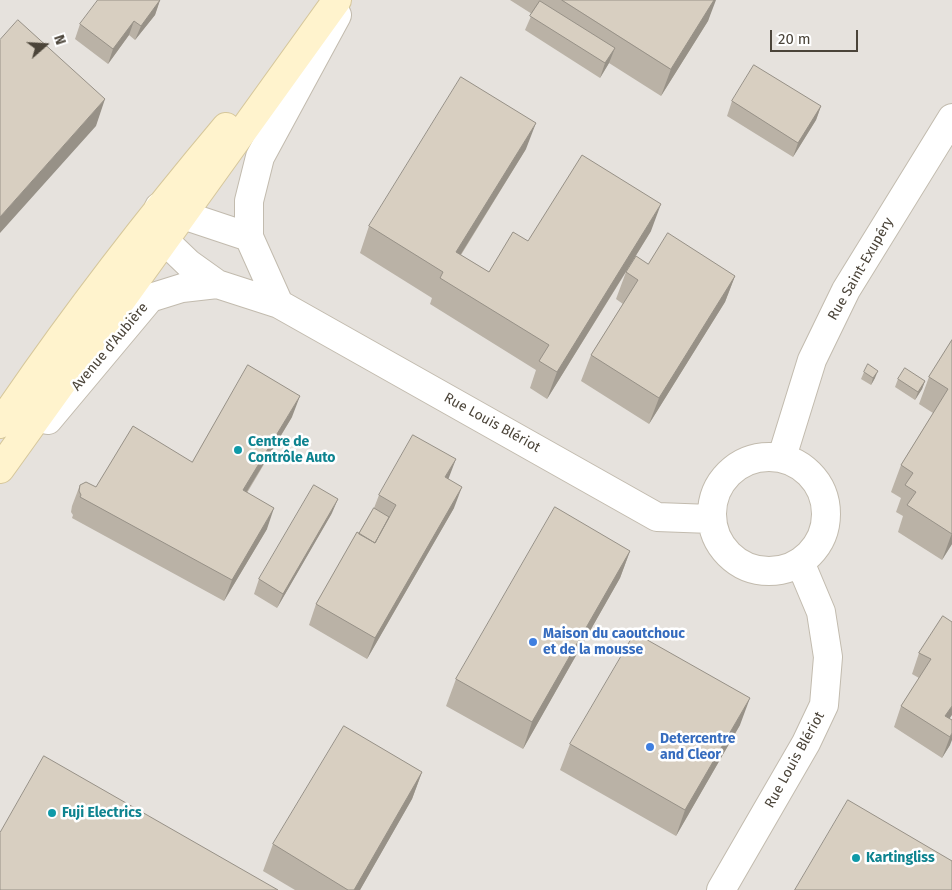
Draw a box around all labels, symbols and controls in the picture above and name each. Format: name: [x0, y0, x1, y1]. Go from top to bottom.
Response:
north arrow: [20, 20, 70, 70]
scale bar: [772, 20, 860, 52]
text: 20 m: [778, 30, 811, 48]
text: N: [50, 33, 69, 47]
street label: Rue Saint-Exupéry: [825, 215, 897, 323]
street label: Avenue d'Aubière: [68, 300, 152, 394]
street label: Rue Louis Blériot: [441, 390, 543, 456]
place label: Centre de Contrôle Auto: [248, 434, 336, 467]
marker: Centre de Contrôle Auto: [232, 444, 244, 456]
place label: Maison du caoutchouc et de la mousse: [543, 626, 685, 658]
marker: Maison du caoutchouc et de la mousse: [527, 636, 539, 648]
street label: Rue Louis Blériot: [762, 709, 828, 811]
place label: Detercentre and Cleor: [660, 731, 735, 764]
marker: Detercentre and Cleor: [644, 741, 656, 753]
place label: Fuji Electrics: [62, 805, 142, 821]
marker: Fuji Electrics: [46, 807, 58, 819]
place label: Kartingliss: [866, 850, 935, 866]
marker: Kartingliss: [850, 852, 862, 864]

